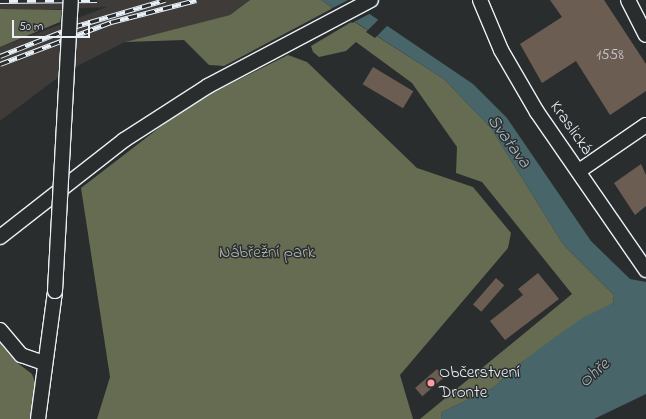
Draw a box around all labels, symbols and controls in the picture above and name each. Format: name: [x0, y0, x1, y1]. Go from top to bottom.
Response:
scale bar: [14, 12, 92, 38]
text: 50 m: [19, 18, 43, 36]
house number: 1558: [596, 47, 624, 65]
street label: Kraslická: [545, 97, 597, 159]
water label: Svatava: [481, 111, 535, 173]
park label: Nábřežní park: [219, 243, 315, 263]
water label: Ohře: [575, 355, 615, 393]
place label: Občerstvení Dronte: [439, 363, 520, 403]
marker: Občerstvení Dronte: [426, 378, 436, 388]

